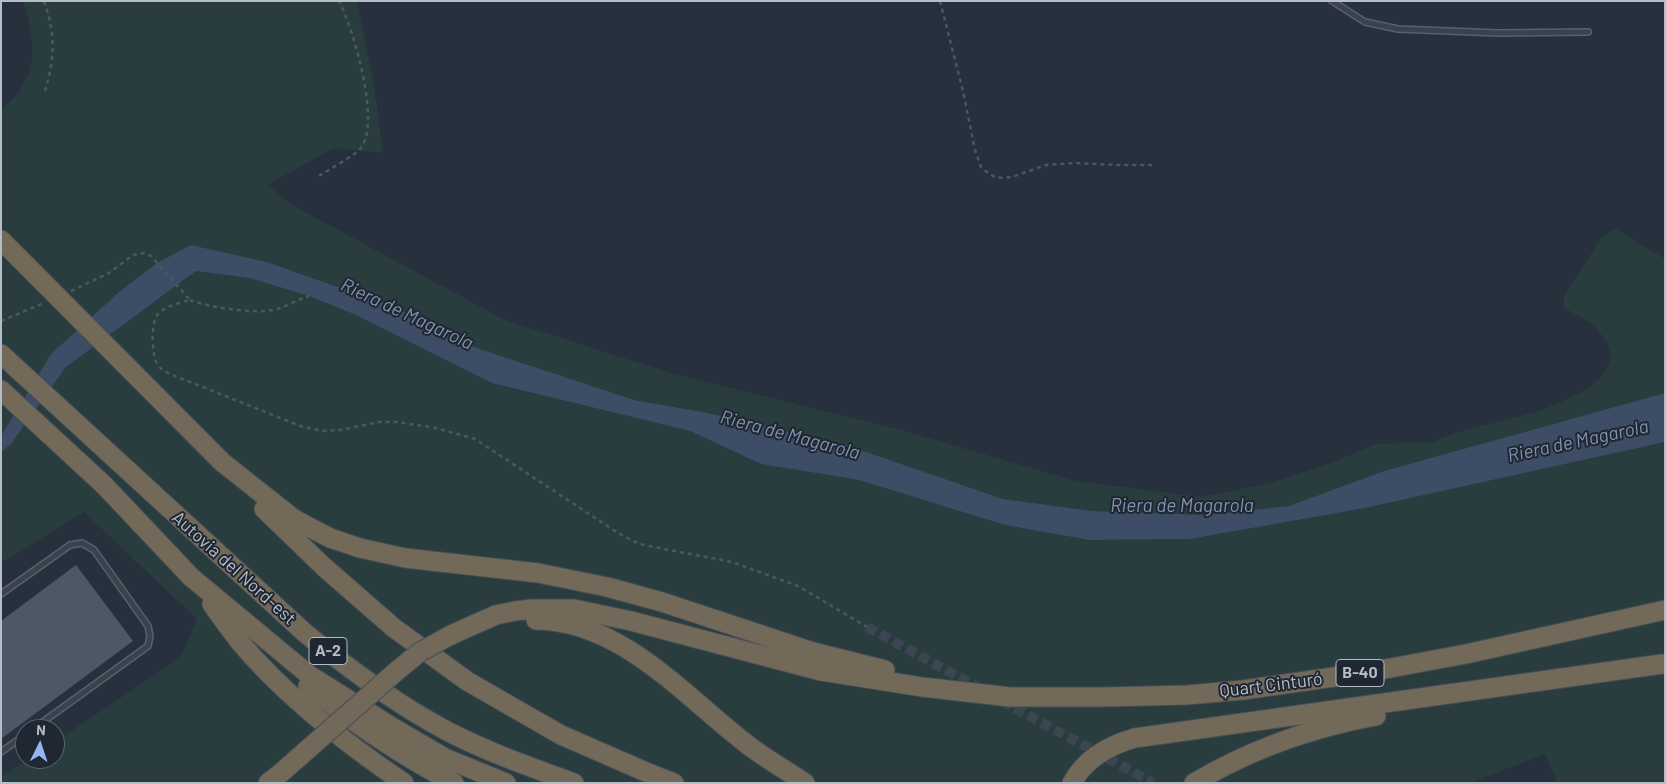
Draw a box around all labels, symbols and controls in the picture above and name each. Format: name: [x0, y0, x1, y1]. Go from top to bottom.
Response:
water label: Riera de Magarola: [337, 273, 477, 355]
water label: Riera de Magarola: [718, 405, 862, 465]
water label: Riera de Magarola: [1505, 415, 1651, 467]
water label: Riera de Magarola: [1110, 495, 1254, 517]
street label: Autovia del Nord-est: [168, 507, 300, 629]
road number: A-2: [309, 637, 347, 664]
road number: B-40: [1336, 660, 1384, 686]
street label: Quart Cinturó: [1218, 668, 1324, 702]
north arrow: [15, 719, 65, 769]
text: N: [36, 721, 46, 738]

